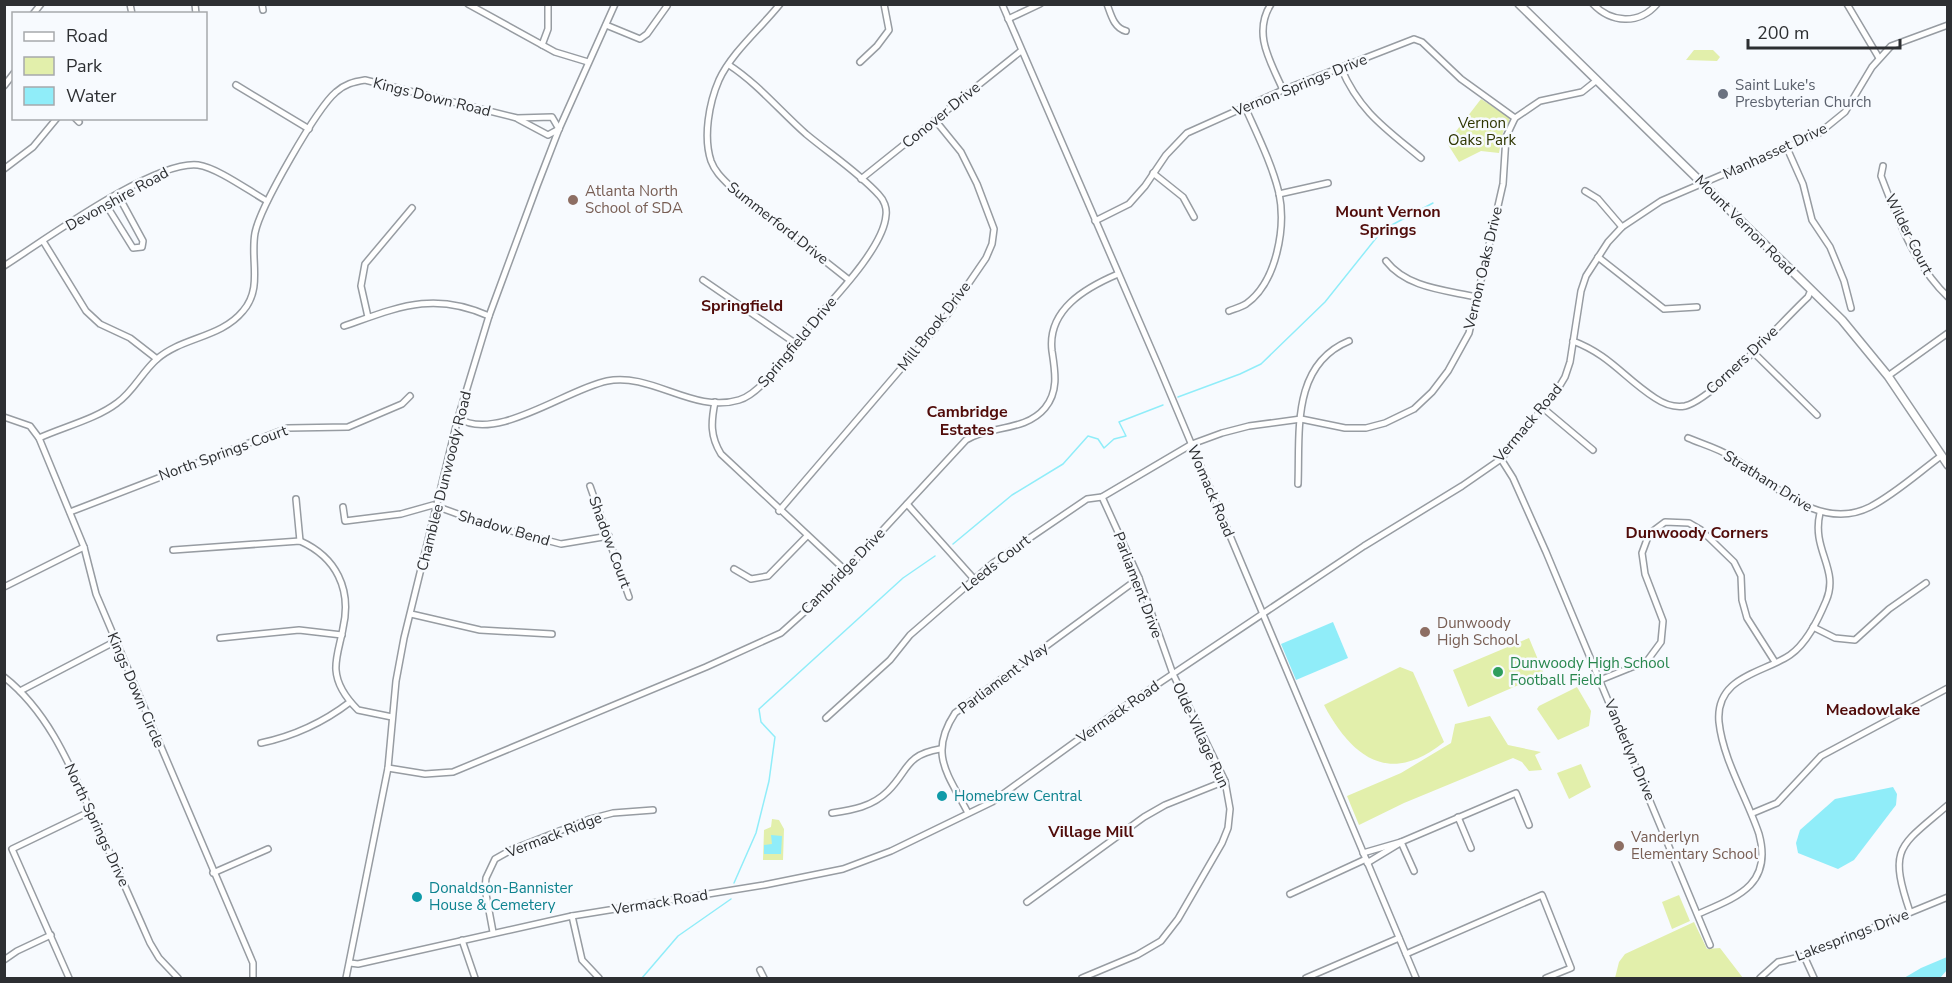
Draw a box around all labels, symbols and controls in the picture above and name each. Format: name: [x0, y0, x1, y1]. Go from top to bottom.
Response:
legend: [12, 12, 207, 120]
scale bar: [1748, 12, 1900, 50]
text: 200 m: [1757, 21, 1809, 45]
text: Road: [66, 24, 108, 48]
street label: Vernon Springs Drive: [1229, 49, 1370, 121]
text: Park: [66, 54, 103, 78]
street label: Kings Down Road: [371, 73, 493, 121]
place label: Saint Luke's Presbyterian Church: [1735, 75, 1871, 112]
street label: Conover Drive: [898, 77, 984, 153]
text: Water: [66, 84, 117, 108]
marker: Saint Luke's Presbyterian Church: [1716, 87, 1730, 101]
park label: Vernon Oaks Park: [1448, 113, 1516, 150]
street label: Manhasset Drive: [1720, 118, 1830, 184]
street label: Devonshire Road: [62, 162, 172, 236]
street label: Mount Vernon Road: [1690, 170, 1800, 280]
street label: Summerford Drive: [723, 177, 833, 269]
place label: Atlanta North School of SDA: [585, 181, 683, 218]
street label: Wilder Court: [1880, 190, 1938, 278]
marker: Atlanta North School of SDA: [566, 193, 580, 207]
district label: Mount Vernon Springs: [1335, 201, 1441, 241]
street label: Vernon Oaks Drive: [1459, 205, 1507, 332]
street label: Mill Brook Drive: [893, 277, 975, 375]
street label: Springfield Drive: [753, 292, 841, 392]
district label: Springfield: [701, 295, 783, 317]
street label: Corners Drive: [1702, 321, 1782, 399]
street label: Vermack Road: [1489, 379, 1567, 467]
street label: Chamblee Dunwoody Road: [412, 389, 476, 573]
district label: Cambridge Estates: [926, 401, 1008, 441]
street label: North Springs Court: [156, 420, 291, 486]
street label: Womack Road: [1183, 442, 1239, 540]
street label: Stratham Drive: [1720, 446, 1816, 516]
street label: Shadow Court: [584, 493, 636, 591]
street label: Shadow Bend: [456, 505, 552, 551]
district label: Dunwoody Corners: [1626, 522, 1769, 544]
street label: Cambridge Drive: [796, 523, 890, 619]
street label: Parliament Drive: [1109, 529, 1167, 641]
street label: Leeds Court: [958, 530, 1035, 596]
place label: Dunwoody High School: [1437, 613, 1519, 650]
marker: Dunwoody High School: [1418, 625, 1432, 639]
street label: Kings Down Circle: [103, 629, 169, 751]
street label: Parliament Way: [954, 637, 1052, 718]
place label: Dunwoody High School Football Field: [1510, 653, 1670, 690]
marker: Dunwoody High School Football Field: [1491, 665, 1505, 679]
street label: Vermack Road: [1072, 676, 1163, 749]
street label: Olde Village Run: [1168, 679, 1234, 791]
street label: Vanderlyn Drive: [1599, 695, 1660, 804]
district label: Meadowlake: [1826, 699, 1921, 721]
street label: North Springs Drive: [60, 760, 134, 890]
place label: Homebrew Central: [954, 786, 1083, 806]
marker: Homebrew Central: [935, 789, 949, 803]
street label: Vermack Ridge: [502, 808, 605, 863]
district label: Village Mill: [1047, 821, 1134, 843]
place label: Vanderlyn Elementary School: [1630, 827, 1758, 864]
marker: Vanderlyn Elementary School: [1612, 839, 1626, 853]
place label: Donaldson-Bannister House & Cemetery: [429, 878, 573, 915]
street label: Vermack Road: [610, 885, 709, 920]
marker: Donaldson-Bannister House & Cemetery: [410, 890, 424, 904]
street label: Lakesprings Drive: [1792, 904, 1912, 966]

